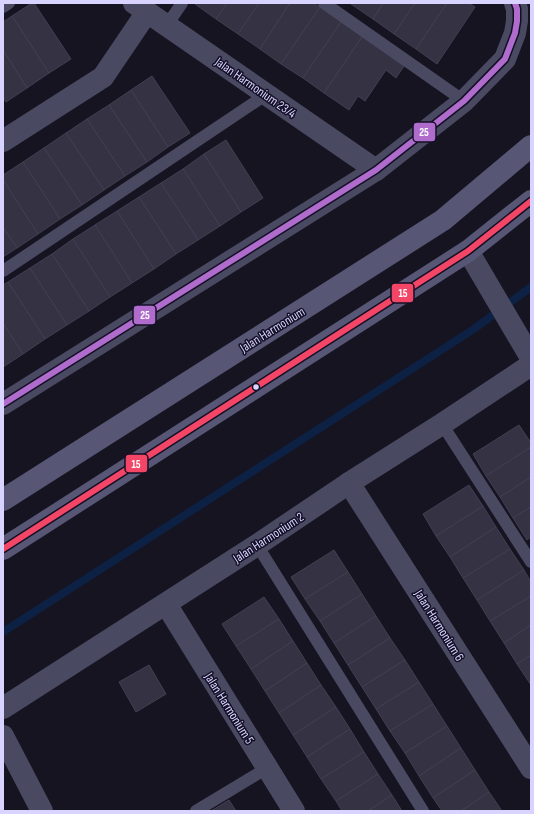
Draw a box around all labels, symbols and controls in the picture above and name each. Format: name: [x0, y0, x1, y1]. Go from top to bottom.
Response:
street label: Jalan Harmonium 23/4: [211, 53, 299, 122]
line badge: 25: [413, 122, 436, 142]
text: 25: [419, 126, 429, 139]
line badge: 15: [391, 283, 414, 303]
text: 15: [398, 287, 408, 300]
street label: Jalan Harmonium: [236, 304, 308, 357]
line badge: 25: [133, 305, 156, 325]
text: 25: [140, 309, 150, 322]
unlabelled marker: [251, 382, 261, 392]
line badge: 15: [125, 454, 148, 473]
text: 15: [131, 458, 141, 471]
street label: Jalan Harmonium 2: [229, 509, 307, 567]
street label: Jalan Harmonium 6: [410, 586, 468, 665]
street label: Jalan Harmonium 5: [200, 669, 257, 747]

